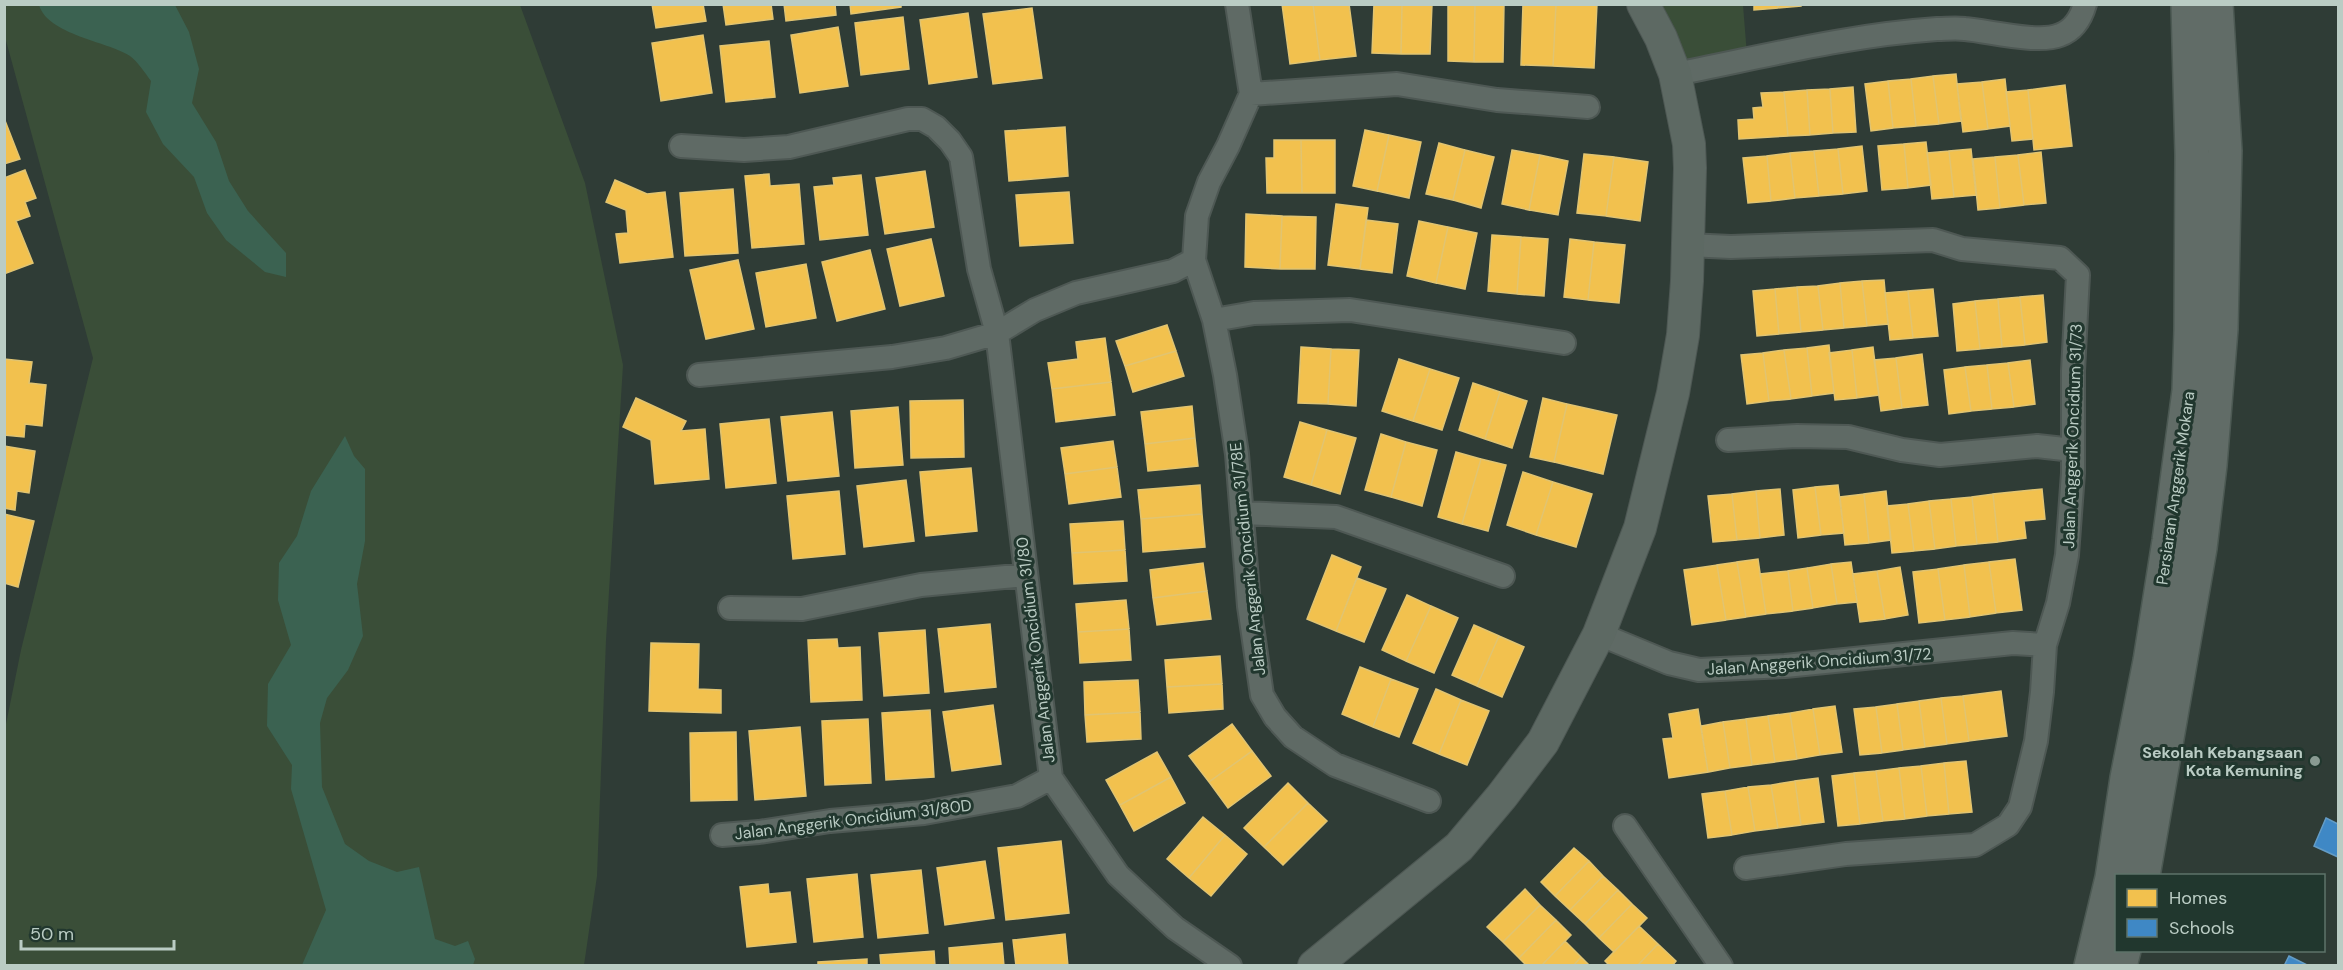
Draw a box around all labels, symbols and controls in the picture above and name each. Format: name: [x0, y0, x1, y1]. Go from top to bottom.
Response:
street label: Jalan Anggerik Oncidium 31/73: [2058, 323, 2087, 549]
street label: Persiaran Anggerik Mokara: [2152, 390, 2199, 586]
street label: Jalan Anggerik Oncidium 31/78E: [1225, 441, 1270, 677]
street label: Jalan Anggerik Oncidium 31/80: [1011, 536, 1060, 764]
street label: Jalan Anggerik Oncidium 31/72: [1706, 643, 1932, 680]
place label: Sekolah Kebangsaan Kota Kemuning: [2142, 742, 2303, 781]
marker: Sekolah Kebangsaan Kota Kemuning: [2308, 754, 2322, 768]
street label: Jalan Anggerik Oncidium 31/80D: [733, 795, 973, 844]
legend: [2115, 874, 2325, 952]
text: Homes: [2169, 886, 2227, 910]
scale bar: [21, 913, 174, 951]
text: Schools: [2169, 916, 2234, 940]
text: 50 m: [30, 922, 74, 946]

